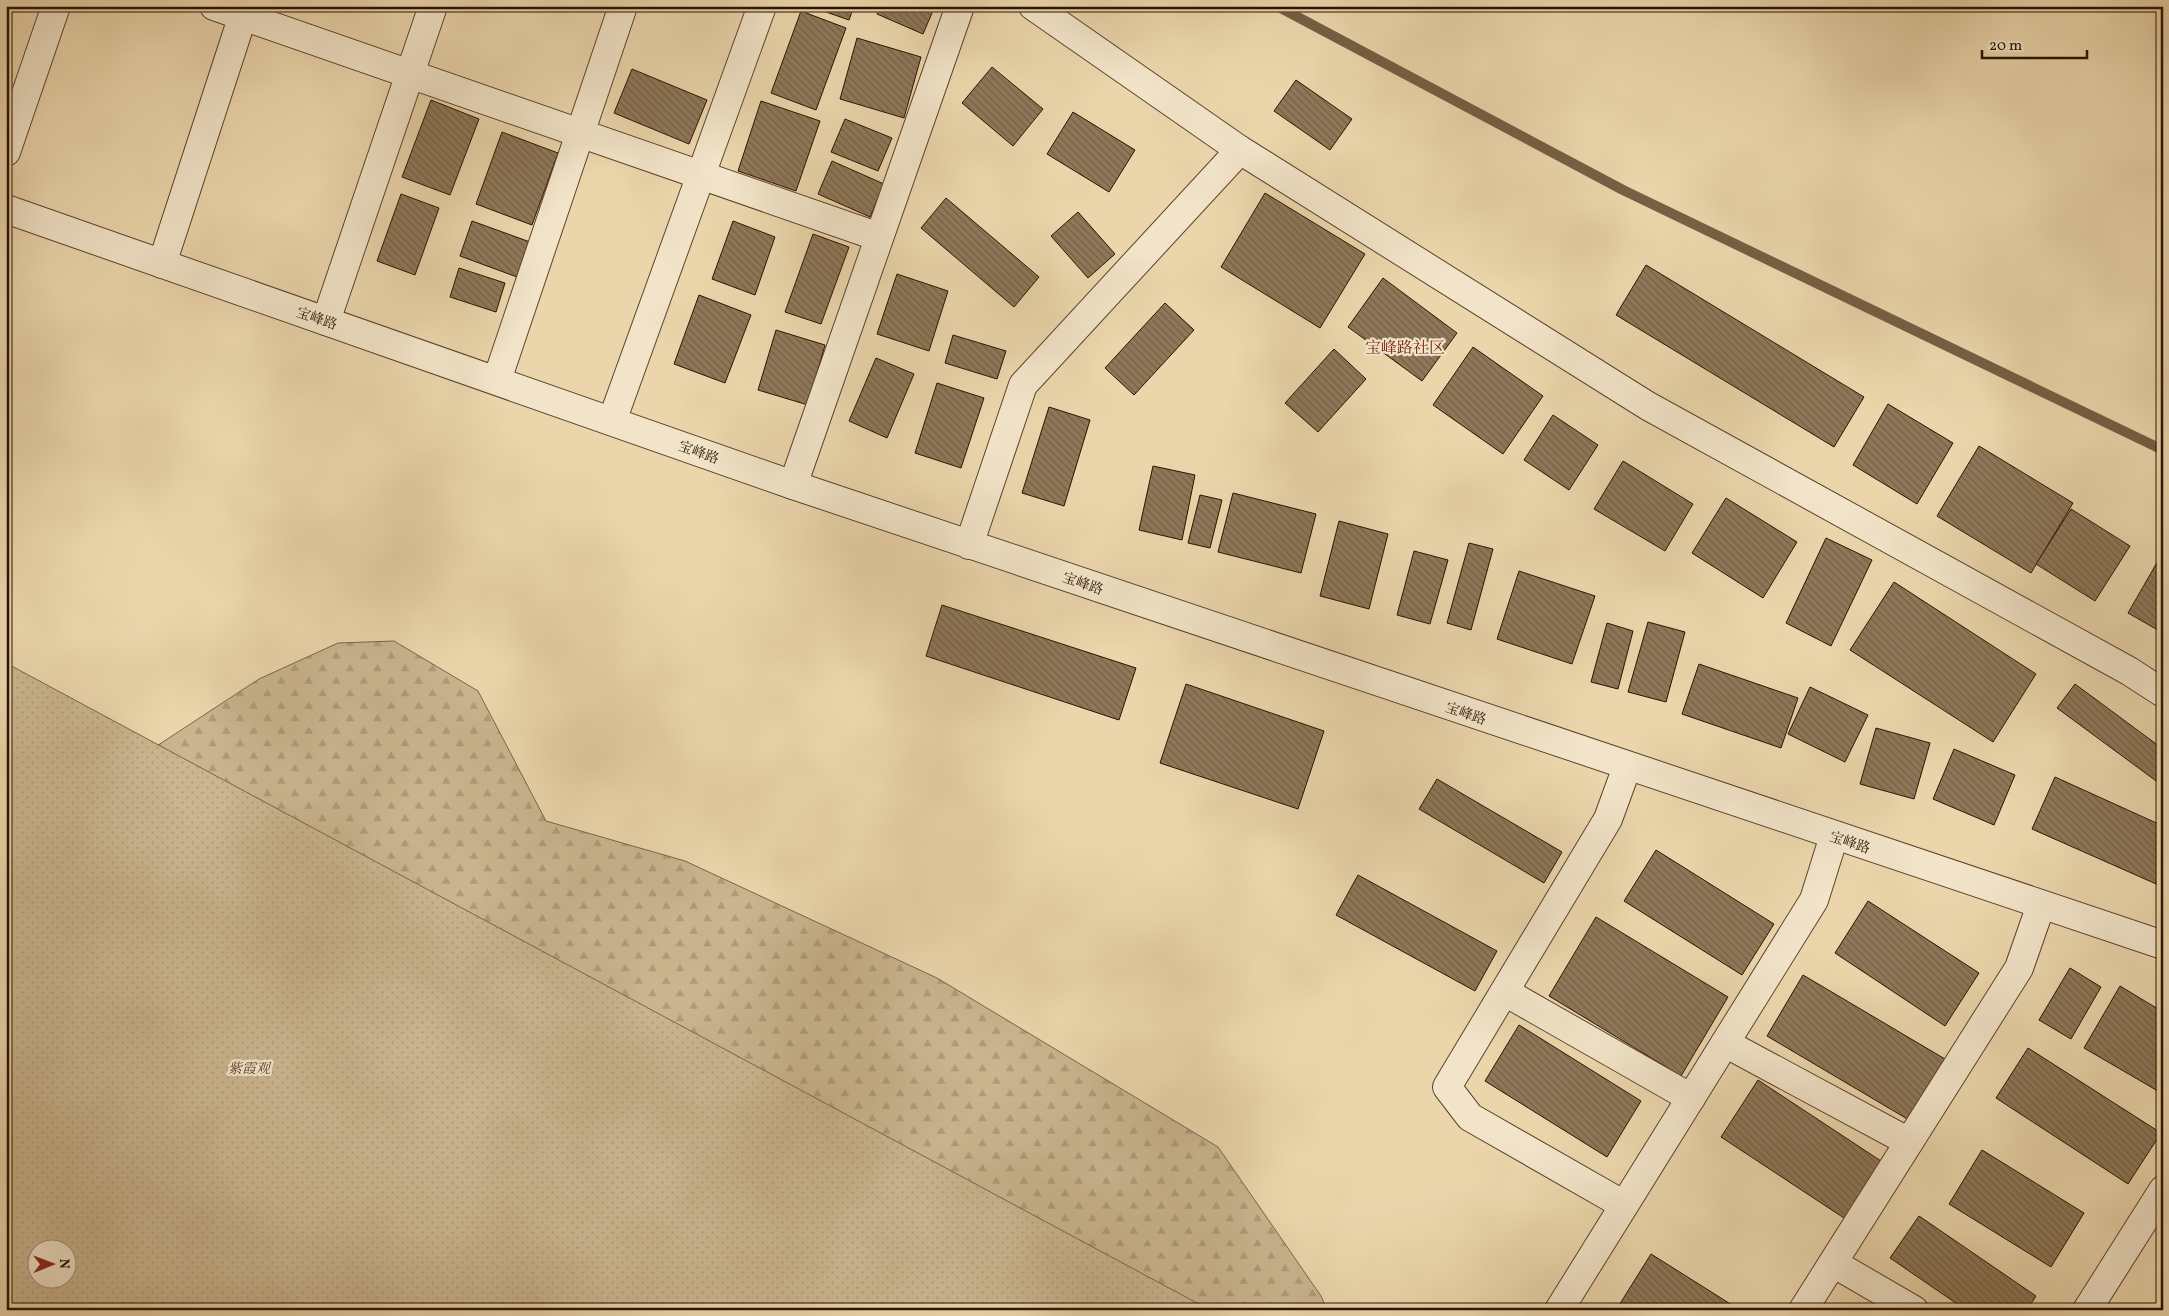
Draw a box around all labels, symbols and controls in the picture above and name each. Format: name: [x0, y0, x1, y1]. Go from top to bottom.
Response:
scale bar: [1982, 28, 2086, 60]
text: 20 m: [1989, 36, 2022, 57]
street label: 宝峰路: [294, 304, 339, 335]
district label: 宝峰路社区: [1365, 338, 1445, 360]
street label: 宝峰路: [676, 437, 721, 470]
street label: 宝峰路: [1060, 569, 1105, 600]
street label: 宝峰路: [1443, 699, 1488, 730]
street label: 宝峰路: [1827, 828, 1872, 859]
park label: 紫霞观: [228, 1060, 272, 1079]
north arrow: [28, 1238, 78, 1288]
text: N: [54, 1259, 73, 1269]

